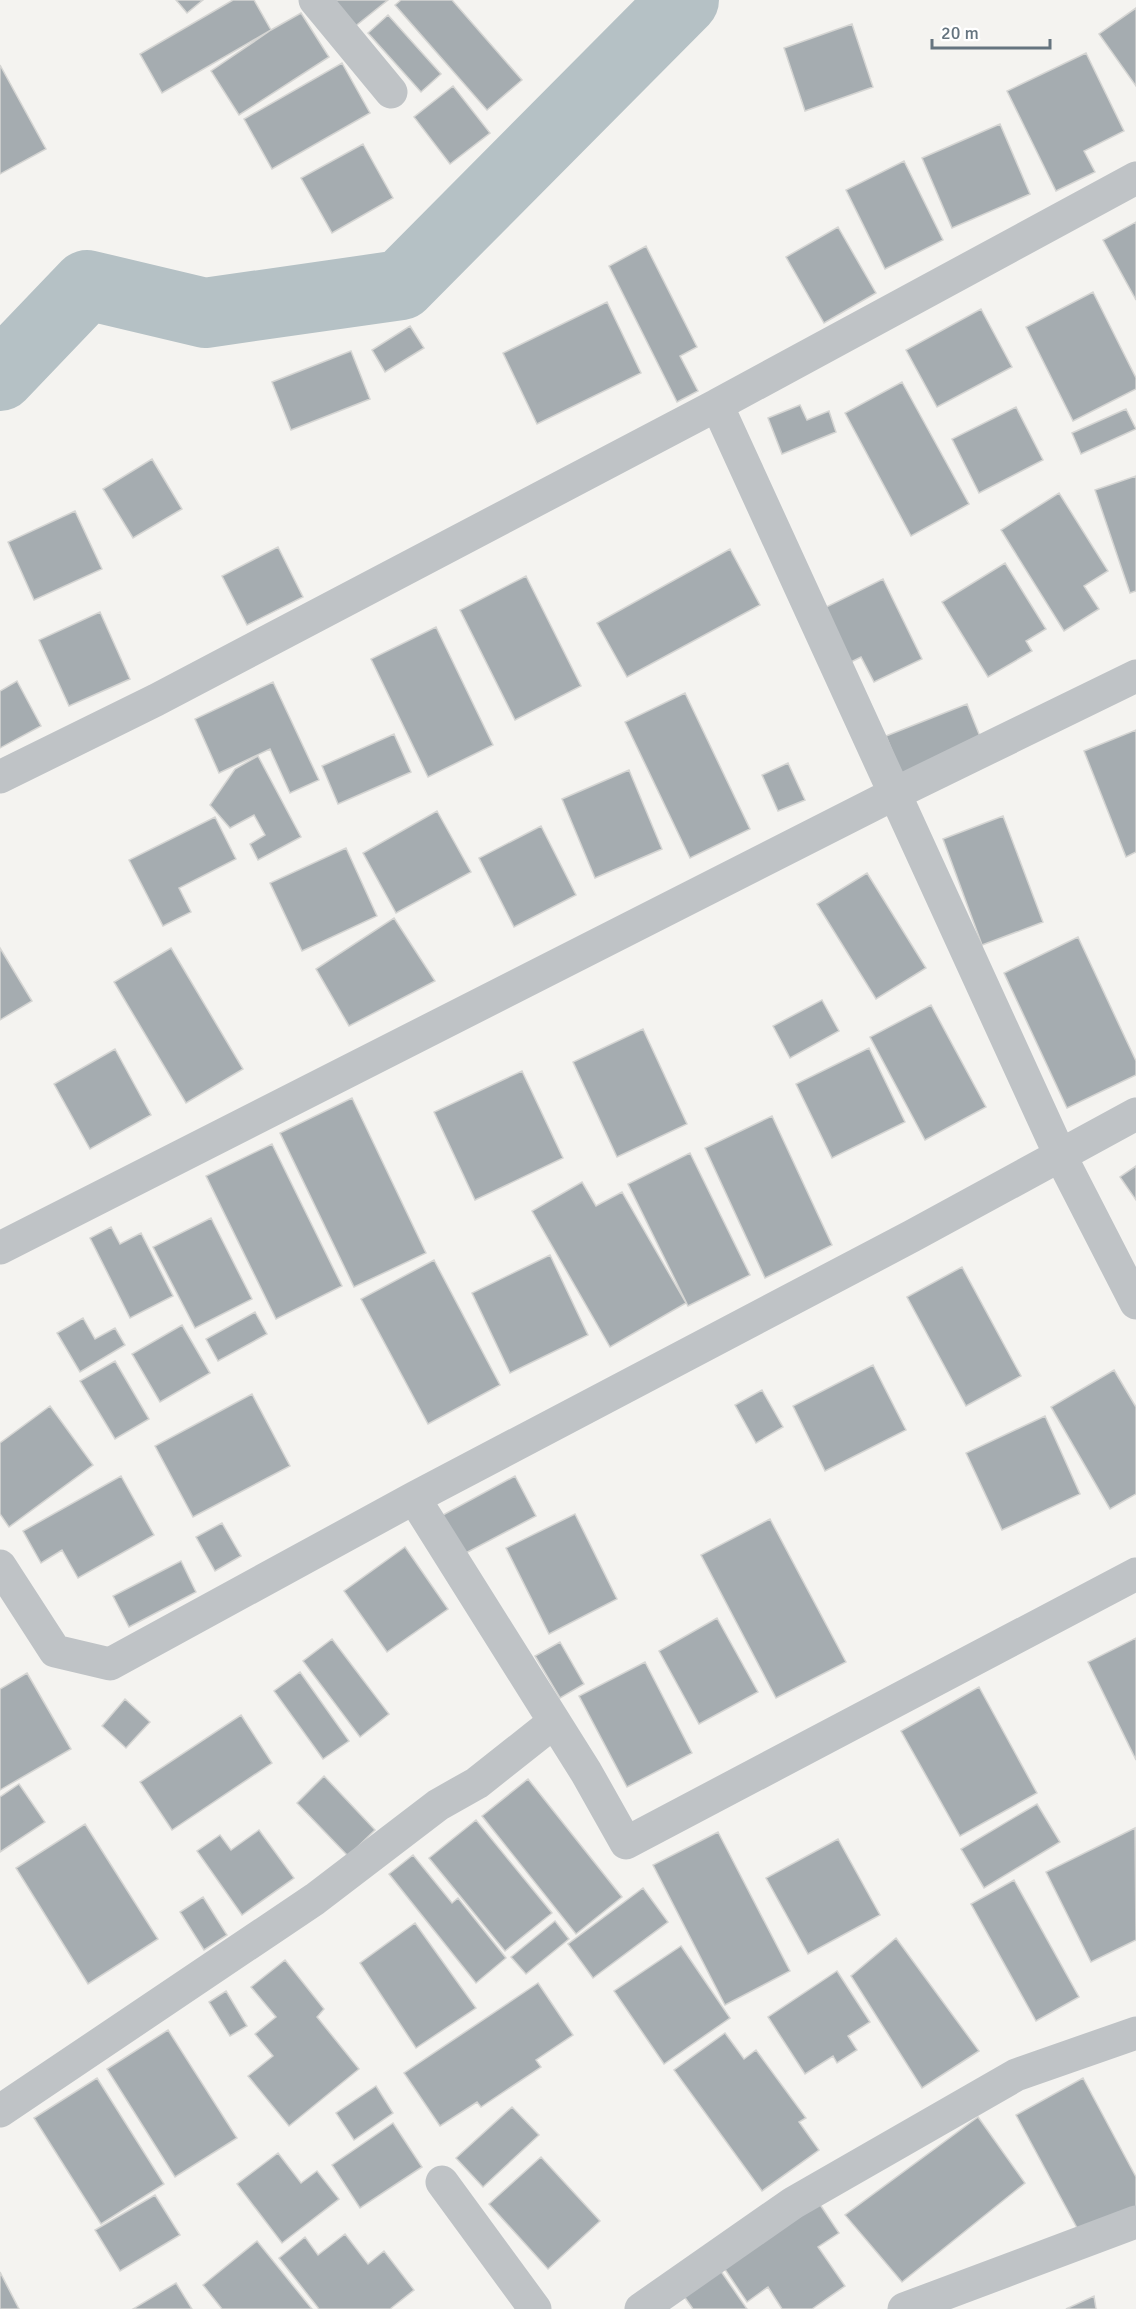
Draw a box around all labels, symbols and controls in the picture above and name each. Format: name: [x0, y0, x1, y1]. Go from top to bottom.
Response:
scale bar: [932, 12, 1050, 50]
text: 20 m: [941, 22, 979, 44]

